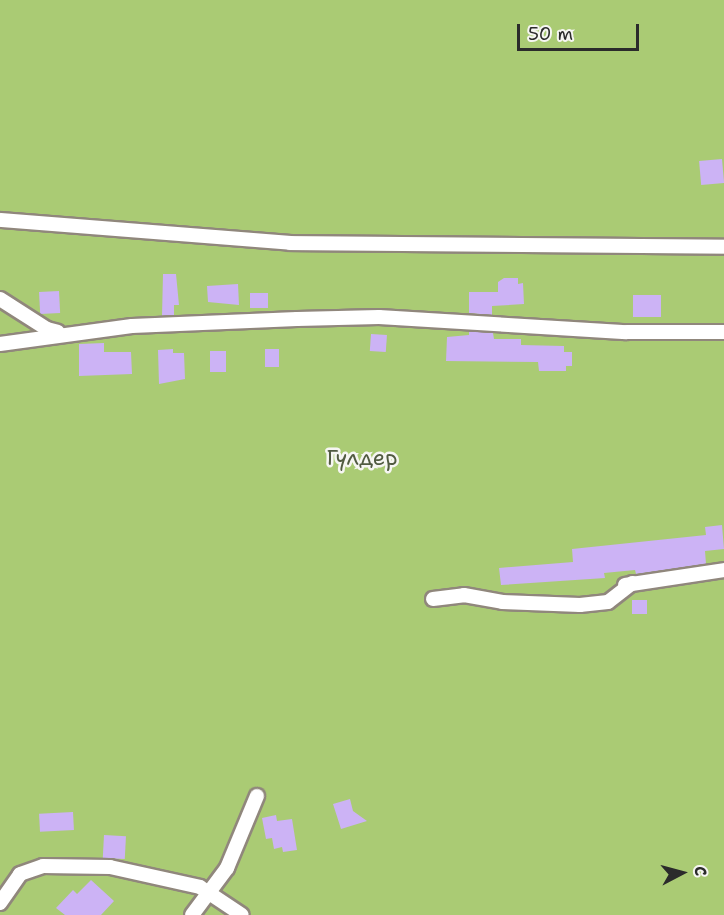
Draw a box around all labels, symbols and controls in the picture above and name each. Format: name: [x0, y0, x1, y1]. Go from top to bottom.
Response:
scale bar: [520, 12, 642, 50]
text: 50 m: [528, 22, 573, 46]
park label: Гүлдер: [326, 445, 398, 471]
north arrow: [652, 843, 712, 903]
text: С: [689, 865, 711, 877]

